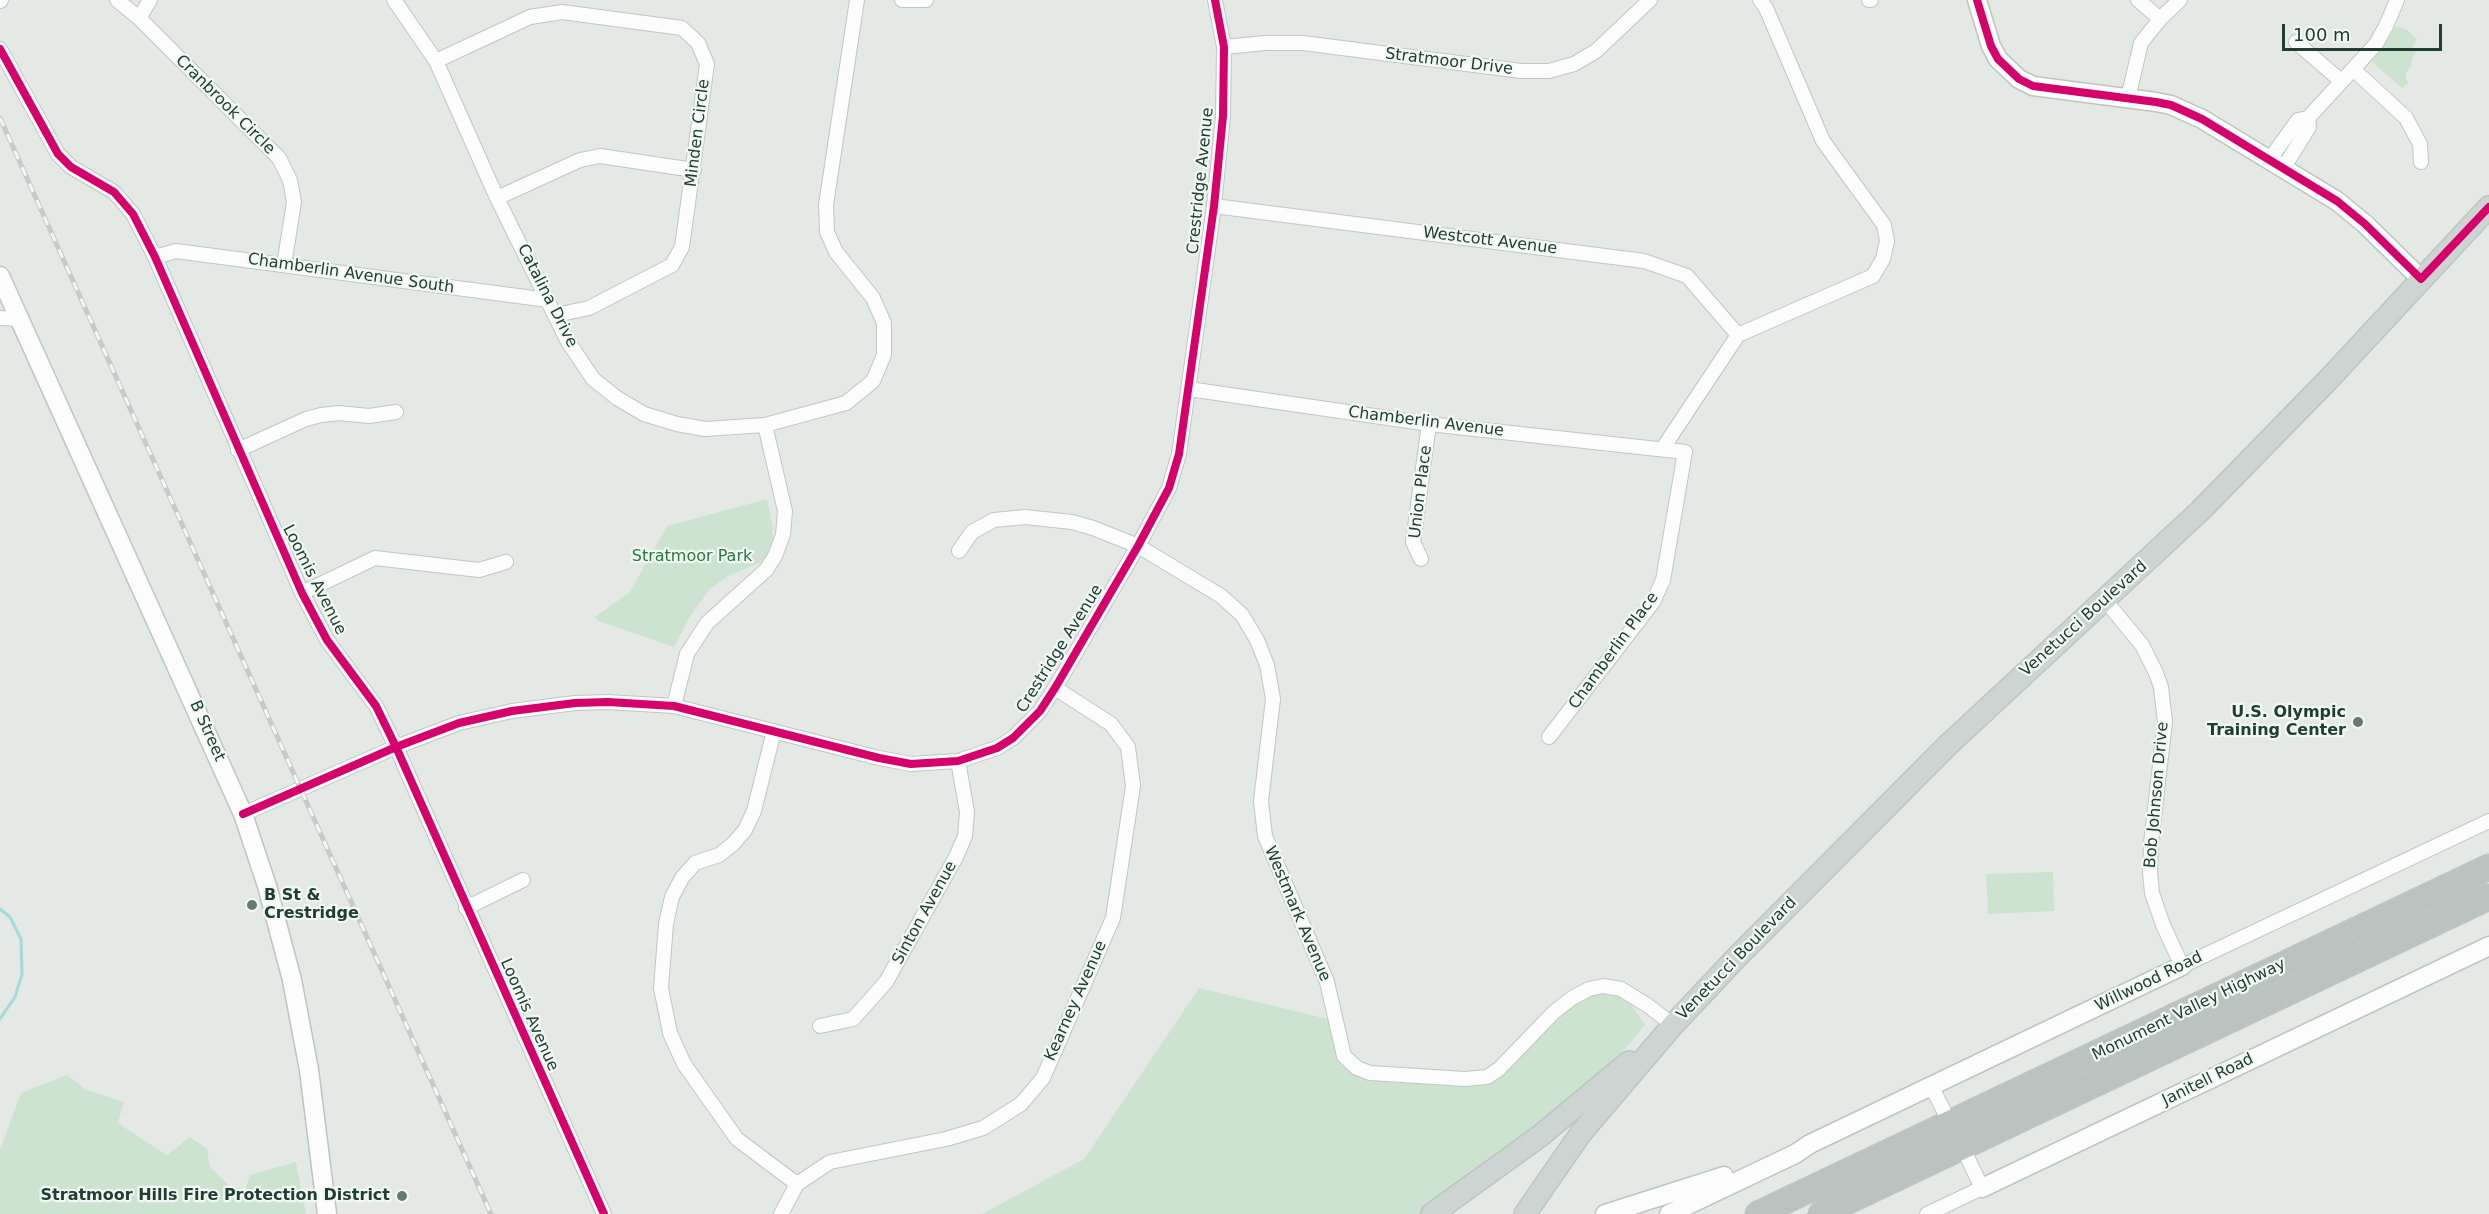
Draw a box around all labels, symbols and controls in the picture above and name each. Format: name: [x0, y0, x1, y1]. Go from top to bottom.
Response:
scale bar: [2285, 12, 2446, 50]
text: 100 m: [2293, 24, 2351, 45]
street label: Stratmoor Drive: [1384, 45, 1514, 79]
street label: Cranbrook Circle: [171, 51, 279, 159]
street label: Minden Circle: [682, 78, 714, 188]
street label: Crestridge Avenue: [1184, 107, 1218, 255]
street label: Westcott Avenue: [1422, 223, 1558, 259]
street label: Catalina Drive: [513, 241, 581, 351]
street label: Chamberlin Avenue South: [246, 250, 456, 298]
street label: Chamberlin Avenue: [1347, 403, 1505, 441]
street label: Union Place: [1406, 444, 1436, 540]
street label: Loomis Avenue: [278, 522, 350, 638]
park label: Stratmoor Park: [632, 547, 752, 567]
street label: Venetucci Boulevard: [2017, 557, 2151, 681]
street label: Crestridge Avenue: [1013, 581, 1107, 717]
street label: Chamberlin Place: [1565, 589, 1663, 713]
street label: B Street: [185, 698, 229, 764]
place label: U.S. Olympic Training Center: [2207, 703, 2346, 741]
marker: U.S. Olympic Training Center: [2351, 715, 2365, 729]
street label: Bob Johnson Drive: [2141, 721, 2173, 869]
street label: Westmark Avenue: [1260, 843, 1334, 985]
street label: Sinton Avenue: [889, 858, 961, 968]
place label: B St & Crestridge: [264, 886, 359, 924]
street label: Venetucci Boulevard: [1673, 893, 1801, 1025]
marker: B St & Crestridge: [245, 898, 259, 912]
street label: Kearney Avenue: [1041, 938, 1111, 1064]
street label: Willwood Road: [2092, 948, 2206, 1016]
street label: Monument Valley Highway: [2089, 955, 2289, 1065]
street label: Loomis Avenue: [496, 956, 562, 1074]
street label: Janitell Road: [2159, 1050, 2257, 1110]
place label: Stratmoor Hills Fire Protection District: [41, 1186, 390, 1206]
marker: Stratmoor Hills Fire Protection District: [395, 1189, 409, 1203]

